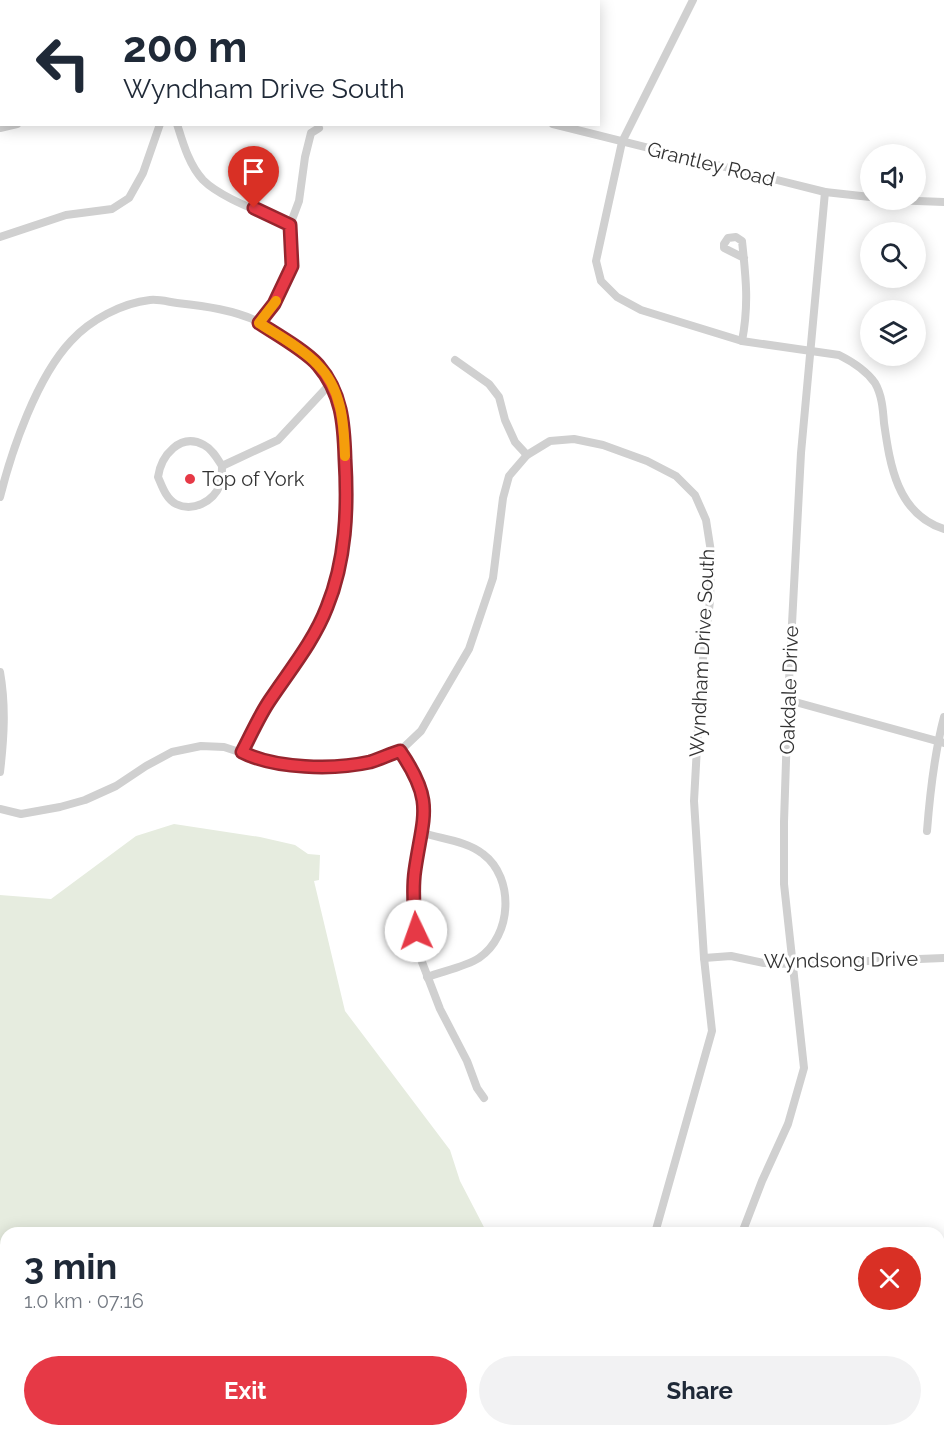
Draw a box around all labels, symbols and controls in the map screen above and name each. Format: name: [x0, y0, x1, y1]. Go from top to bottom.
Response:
text: 200 m: [123, 23, 247, 72]
icon: left: [24, 24, 102, 102]
text: Wyndham Drive South: [123, 73, 405, 104]
street label: Grantley Road: [645, 137, 777, 191]
map controls: [860, 144, 926, 366]
button: sound: [860, 144, 926, 210]
pin: [228, 146, 279, 208]
icon: arrive: [237, 155, 270, 188]
button: search: [860, 222, 926, 288]
button: layers: [860, 300, 926, 366]
place label: Top of York: [202, 467, 305, 491]
marker: Top of York: [183, 472, 197, 486]
street label: Wyndham Drive South: [685, 548, 719, 758]
street label: Oakdale Drive: [775, 625, 803, 755]
position arrow: [384, 899, 448, 963]
street label: Wyndsong Drive: [764, 947, 918, 973]
text: 3 min: [24, 1245, 117, 1287]
button: close: [858, 1247, 921, 1310]
text: 1.0 km · 07:16: [24, 1289, 144, 1313]
button: Exit: [24, 1356, 467, 1425]
button: Share: [479, 1356, 921, 1425]

